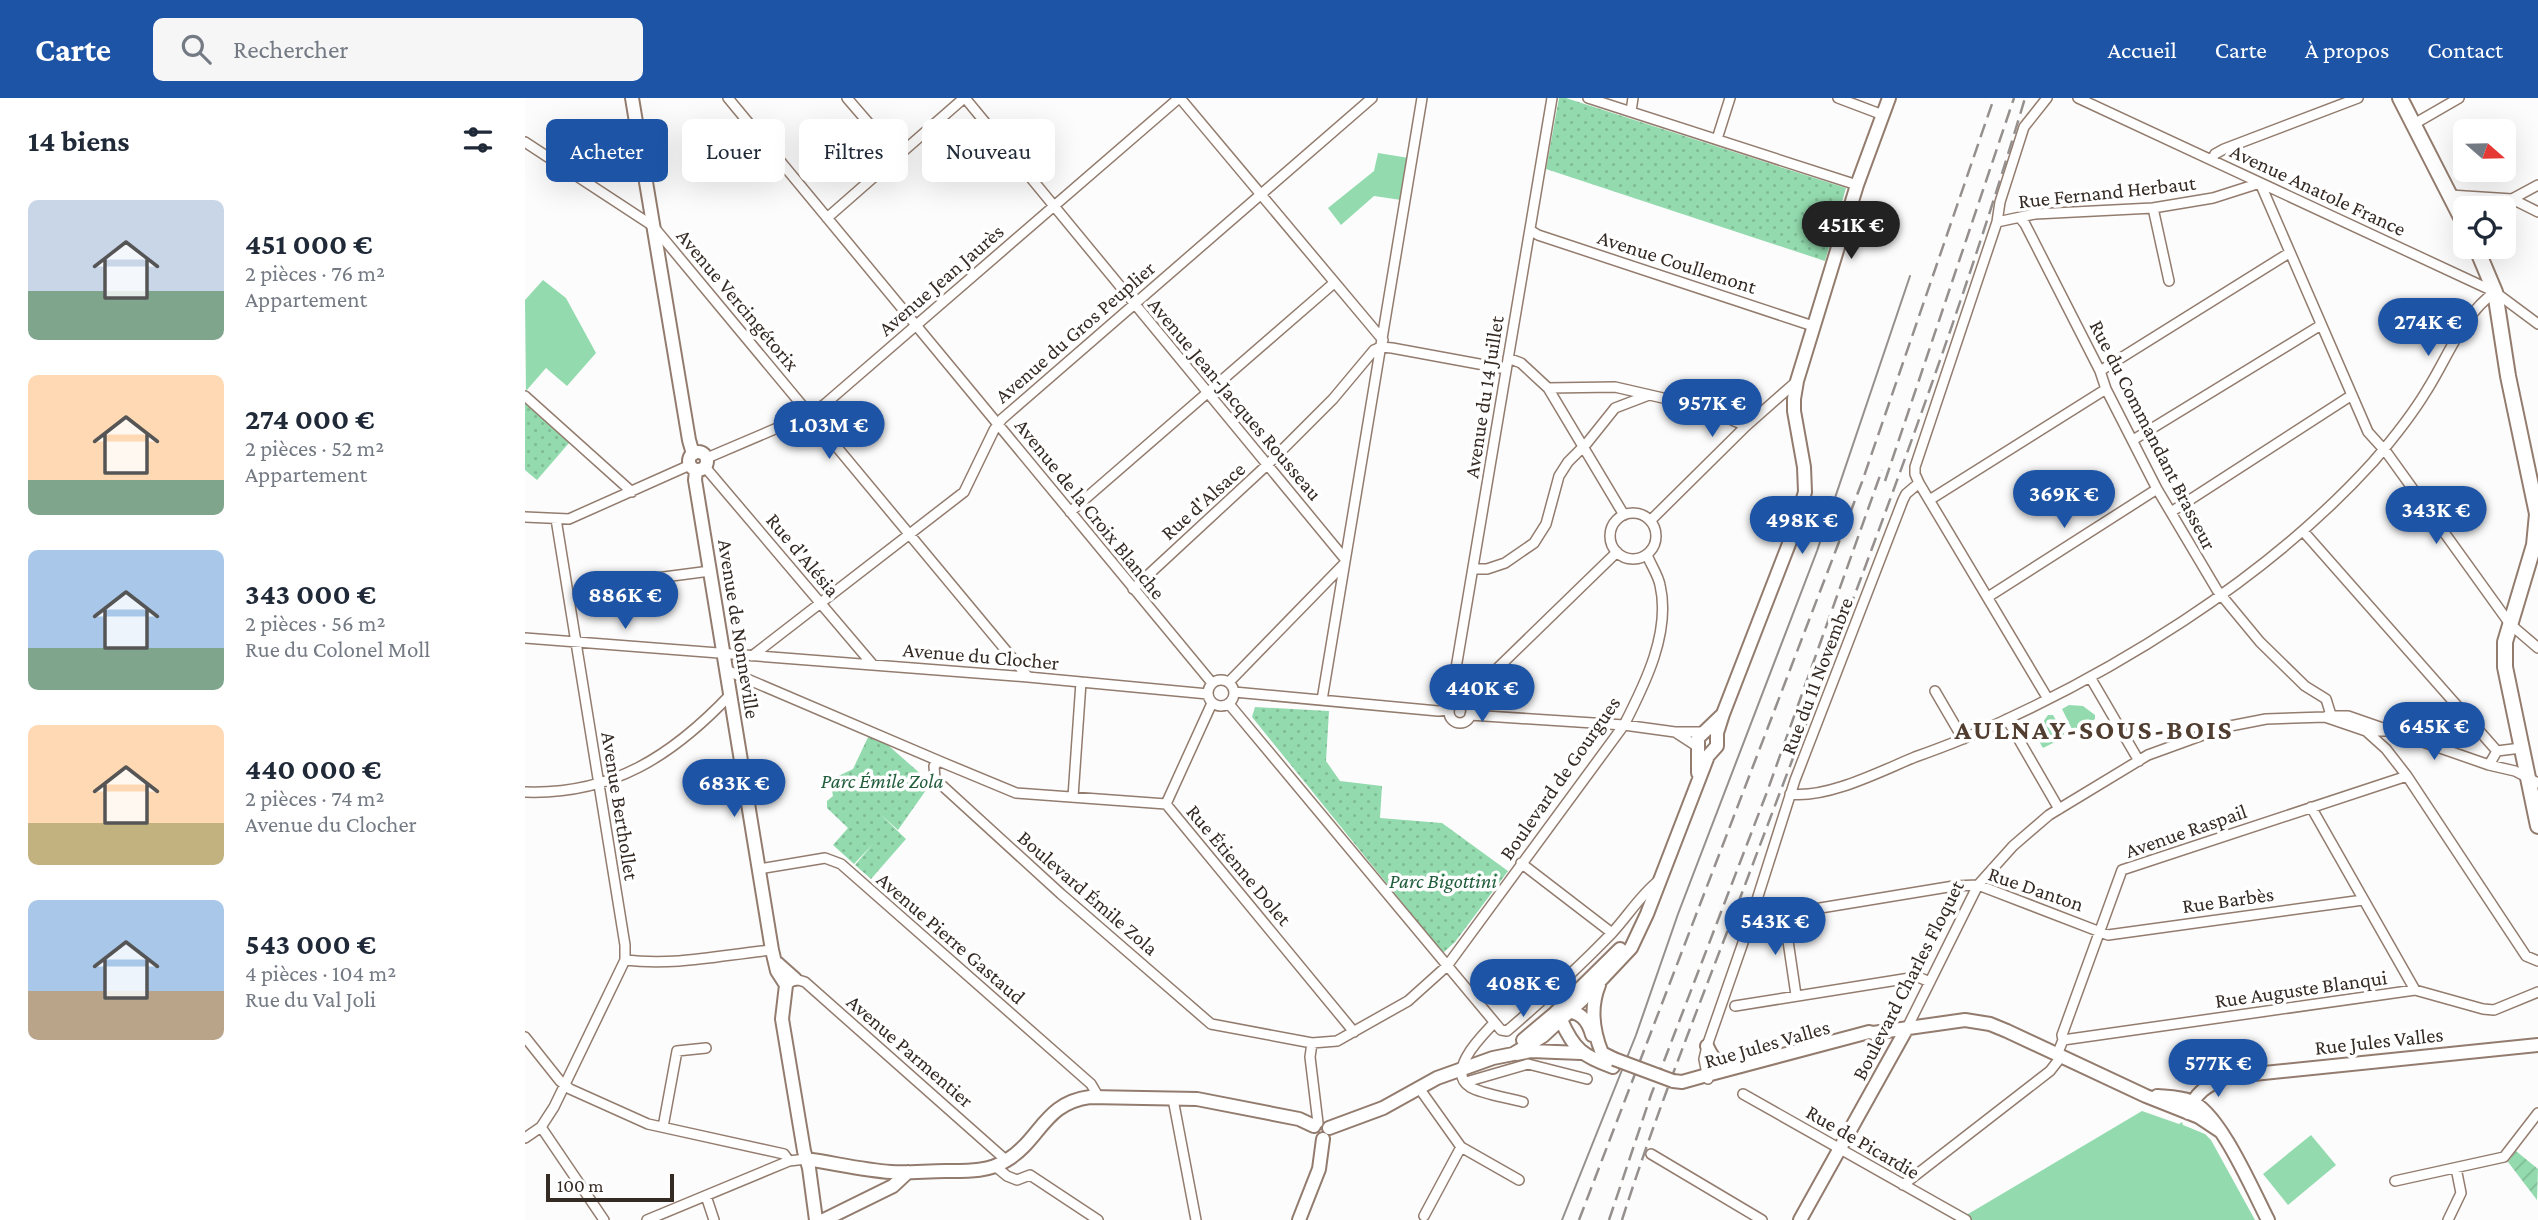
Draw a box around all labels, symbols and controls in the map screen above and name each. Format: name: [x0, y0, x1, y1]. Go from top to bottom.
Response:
search box: [153, 18, 643, 81]
icon: search: [177, 30, 215, 68]
text: Carte: [35, 31, 111, 68]
text: Rechercher: [233, 35, 349, 64]
text: Accueil: [2107, 36, 2177, 63]
text: Carte: [2215, 36, 2267, 63]
text: À propos: [2305, 36, 2389, 63]
text: Contact: [2427, 36, 2503, 63]
chip: Acheter: [546, 119, 668, 182]
chip: Louer: [682, 119, 785, 182]
chip: Filtres: [799, 119, 908, 182]
chip: Nouveau: [922, 119, 1055, 182]
north arrow: [2453, 119, 2517, 182]
map controls: [2453, 119, 2516, 259]
icon: filters: [459, 121, 497, 159]
text: 14 biens: [28, 124, 130, 157]
street label: Avenue Anatole France: [2226, 139, 2410, 241]
street label: Rue Fernand Herbaut: [2017, 171, 2198, 213]
button: locate: [2453, 196, 2516, 259]
pin: 451K €: [1794, 202, 1908, 261]
text: 451K €: [1818, 211, 1884, 237]
street label: Avenue Jean Jaurès: [874, 219, 1008, 341]
street label: Avenue Vercingétorix: [672, 224, 804, 376]
street label: Avenue Coullemont: [1595, 225, 1760, 299]
text: 451 000 €: [245, 227, 373, 260]
icon: home: [84, 228, 168, 312]
street label: Avenue du Gros Peuplier: [990, 256, 1160, 408]
text: 2 pièces · 76 m²: [245, 260, 385, 286]
text: Appartement: [245, 286, 367, 312]
street label: Avenue Jean-Jacques Rousseau: [1143, 293, 1327, 505]
pin: 274K €: [2371, 299, 2485, 358]
text: 274K €: [2394, 308, 2462, 334]
street label: Avenue du 14 Juillet: [1459, 313, 1509, 480]
street label: Rue du Commandant Brasseur: [2084, 316, 2222, 554]
pin: 957K €: [1655, 380, 1769, 439]
text: 957K €: [1678, 389, 1746, 415]
text: 274 000 €: [245, 402, 375, 435]
pin: 1.03M €: [764, 402, 894, 461]
icon: home: [84, 403, 168, 487]
text: 1.03M €: [790, 411, 868, 437]
street label: Avenue de la Croix Blanche: [1010, 414, 1170, 604]
text: 2 pièces · 52 m²: [245, 435, 384, 461]
street label: Rue d'Alsace: [1156, 457, 1250, 545]
text: Appartement: [245, 461, 367, 487]
pin: 369K €: [2007, 470, 2121, 530]
text: 369K €: [2029, 480, 2099, 506]
pin: 343K €: [2379, 486, 2493, 546]
pin: 498K €: [1745, 496, 1859, 556]
text: 343K €: [2402, 496, 2470, 522]
text: 498K €: [1766, 506, 1838, 532]
street label: Rue d'Alésia: [761, 508, 845, 602]
street label: Avenue de Nonneville: [713, 538, 765, 720]
pin: 886K €: [568, 572, 682, 631]
text: 343 000 €: [245, 577, 376, 610]
icon: home: [84, 578, 168, 662]
text: 886K €: [588, 581, 662, 607]
street label: Rue du 11 Novembre: [1776, 594, 1858, 758]
text: 2 pièces · 56 m²: [245, 610, 386, 636]
text: Rue du Colonel Moll: [245, 636, 430, 662]
street label: Avenue du Clocher: [902, 637, 1061, 675]
pin: 440K €: [1425, 664, 1539, 724]
text: 440K €: [1446, 674, 1518, 700]
street label: Boulevard de Gourgues: [1495, 692, 1625, 864]
pin: 645K €: [2377, 702, 2491, 762]
text: 645K €: [2399, 712, 2469, 738]
district label: AULNAY-SOUS-BOIS: [1953, 714, 2234, 745]
street label: Avenue Berthollet: [596, 730, 644, 883]
text: 440 000 €: [245, 752, 381, 785]
icon: home: [84, 753, 168, 837]
pin: 683K €: [677, 760, 791, 819]
text: 683K €: [698, 769, 770, 795]
park label: Parc Émile Zola: [821, 769, 943, 793]
text: 2 pièces · 74 m²: [245, 785, 385, 811]
street label: Avenue Raspail: [2122, 799, 2250, 863]
street label: Rue Étienne Dolet: [1181, 800, 1297, 931]
text: Avenue du Clocher: [245, 811, 417, 837]
street label: Boulevard Émile Zola: [1013, 826, 1163, 961]
street label: Rue Danton: [1985, 862, 2087, 916]
street label: Avenue Pierre Gastaud: [872, 867, 1030, 1009]
park label: Parc Bigottini: [1389, 869, 1497, 893]
street label: Boulevard Charles Floquet: [1847, 875, 1969, 1084]
street label: Rue Barbès: [2181, 882, 2275, 918]
pin: 543K €: [1718, 898, 1832, 957]
text: 543K €: [1741, 907, 1809, 933]
text: 543 000 €: [245, 927, 376, 960]
icon: home: [84, 928, 168, 1012]
text: 4 pièces · 104 m²: [245, 960, 396, 986]
pin: 408K €: [1466, 960, 1580, 1019]
street label: Rue Auguste Blanqui: [2213, 965, 2389, 1013]
text: 408K €: [1486, 969, 1560, 995]
text: Rue du Val Joli: [245, 986, 376, 1012]
street label: Avenue Parmentier: [842, 990, 979, 1113]
street label: Rue Jules Valles: [1702, 1015, 1832, 1073]
street label: Rue Jules Valles: [2313, 1022, 2445, 1060]
pin: 577K €: [2161, 1040, 2275, 1099]
text: 577K €: [2185, 1049, 2252, 1075]
street label: Rue de Picardie: [1802, 1100, 1924, 1184]
scale bar: [546, 1171, 674, 1203]
text: 100 m: [557, 1175, 604, 1196]

